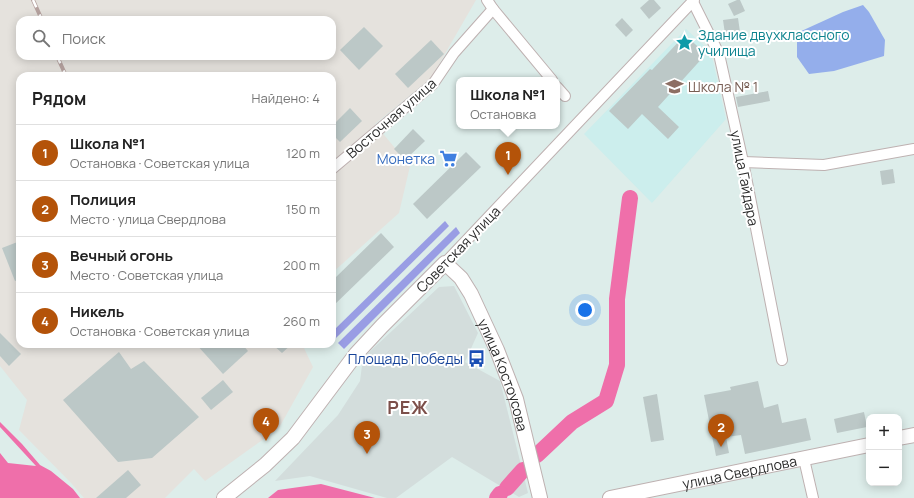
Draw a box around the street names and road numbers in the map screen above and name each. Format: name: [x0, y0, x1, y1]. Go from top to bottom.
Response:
street label: Восточная улица: [342, 74, 440, 162]
street label: улица Гайдара: [726, 129, 764, 227]
street label: Советская улица: [412, 202, 504, 296]
street label: улица Костоусова: [474, 315, 533, 433]
street label: улица Свердлова: [680, 451, 798, 493]

